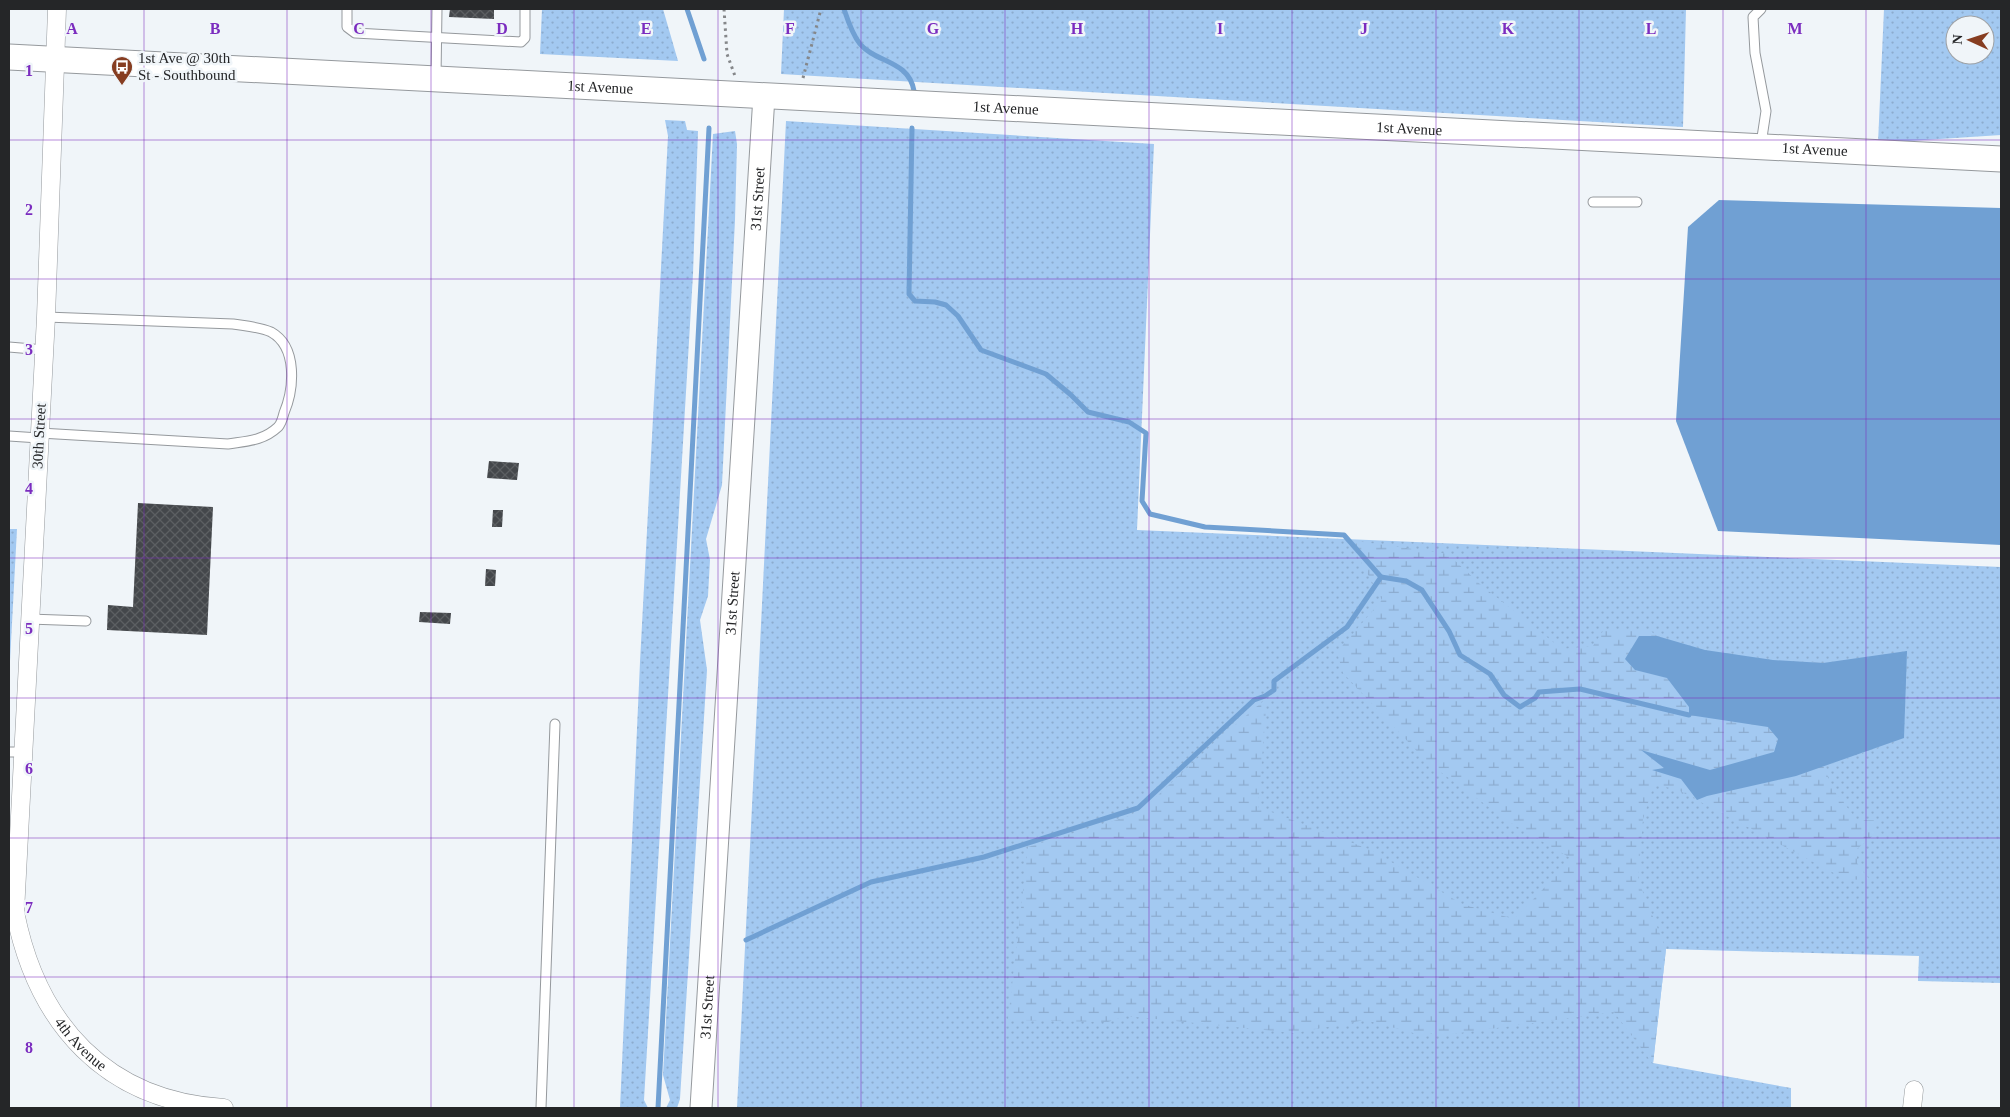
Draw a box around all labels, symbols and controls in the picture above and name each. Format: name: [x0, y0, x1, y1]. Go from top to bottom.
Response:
north arrow: [1945, 15, 1995, 65]
text: A: [66, 20, 78, 37]
text: B: [210, 20, 221, 37]
text: C: [353, 20, 365, 37]
text: D: [496, 20, 508, 37]
text: E: [641, 20, 651, 37]
text: F: [785, 20, 795, 37]
text: G: [927, 20, 940, 37]
text: H: [1071, 20, 1084, 37]
text: I: [1217, 20, 1223, 37]
text: J: [1360, 20, 1368, 37]
text: K: [1502, 20, 1515, 37]
text: L: [1646, 20, 1656, 37]
text: M: [1787, 20, 1803, 37]
text: N: [1950, 34, 1965, 45]
place label: 1st Ave @ 30th St - Southbound: [138, 50, 236, 83]
bus stop icon: 1st Ave @ 30th St - Southbound: [110, 55, 134, 86]
text: 1: [25, 62, 33, 79]
street label: 1st Avenue: [567, 78, 634, 97]
street label: 1st Avenue: [972, 98, 1039, 118]
street label: 1st Avenue: [1376, 119, 1443, 138]
street label: 1st Avenue: [1781, 140, 1848, 159]
street label: 31st Street: [748, 166, 768, 231]
text: 2: [25, 201, 33, 218]
text: 3: [25, 341, 33, 358]
street label: 30th Street: [29, 402, 49, 469]
text: 4: [25, 480, 33, 497]
street label: 31st Street: [722, 570, 742, 635]
text: 5: [25, 620, 33, 637]
text: 6: [25, 760, 33, 777]
text: 7: [25, 899, 33, 916]
street label: 31st Street: [697, 974, 717, 1040]
street label: 4th Avenue: [52, 1014, 110, 1074]
text: 8: [25, 1039, 33, 1056]

